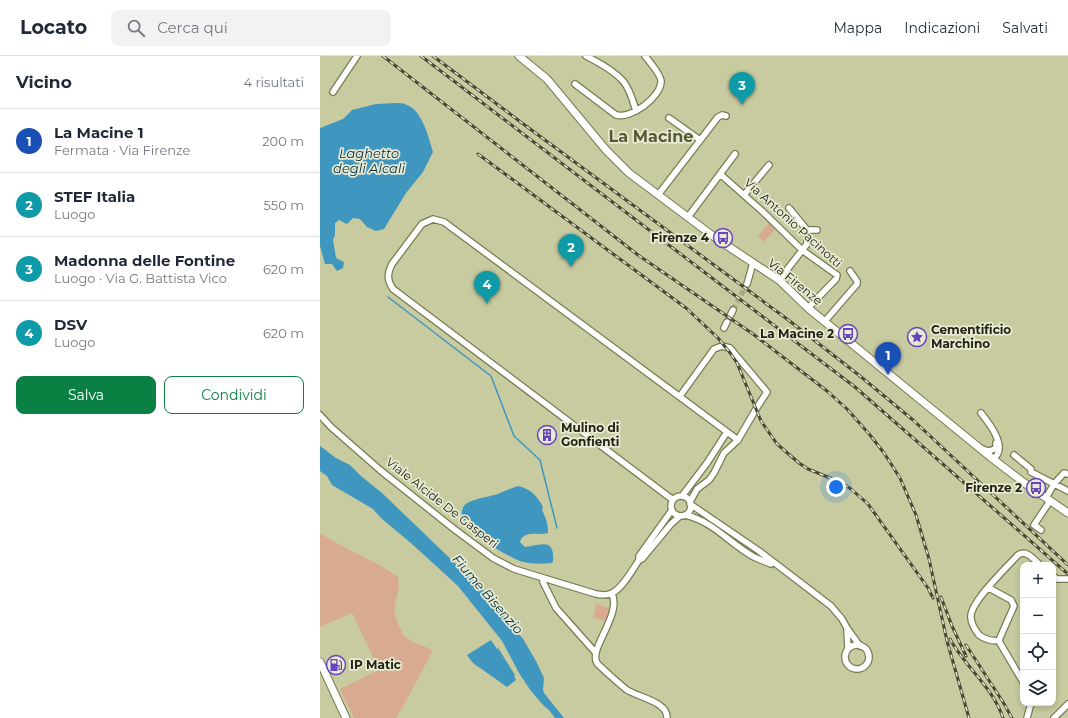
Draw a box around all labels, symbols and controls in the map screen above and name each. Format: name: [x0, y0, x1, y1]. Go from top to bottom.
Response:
search box: [111, 10, 391, 46]
text: Locato: [20, 16, 87, 39]
icon: search: [125, 17, 147, 39]
text: Cerca qui: [157, 18, 228, 37]
text: Mappa: [833, 19, 882, 37]
text: Indicazioni: [904, 19, 980, 37]
text: Salvati: [1002, 19, 1048, 37]
text: Vicino: [16, 72, 72, 92]
pin: 3: [729, 72, 755, 105]
text: 4 risultati: [243, 74, 304, 90]
text: La Macine 1: [54, 123, 144, 142]
district label: La Macine: [609, 127, 693, 146]
text: 1: [26, 133, 32, 149]
text: 200 m: [262, 133, 304, 149]
text: Fermata · Via Firenze: [54, 142, 190, 158]
water label: Laghetto degli Alcali: [333, 145, 405, 176]
street label: Via Antonio Pacinotti: [741, 175, 845, 270]
text: STEF Italia: [54, 187, 135, 206]
text: 2: [25, 197, 33, 213]
text: 550 m: [264, 197, 304, 213]
text: Luogo: [54, 206, 96, 222]
bus stop icon: Firenze 4: [712, 227, 734, 249]
place label: Firenze 4: [651, 230, 710, 245]
pin: 2: [558, 234, 584, 267]
text: Madonna delle Fontine: [54, 251, 235, 270]
street label: Via Firenze: [765, 255, 826, 308]
text: 3: [25, 261, 33, 277]
text: 620 m: [263, 261, 304, 277]
text: Luogo · Via G. Battista Vico: [54, 270, 227, 286]
pin: 4: [474, 271, 500, 304]
text: DSV: [54, 315, 87, 334]
place label: Cementificio Marchino: [931, 322, 1011, 351]
bus stop icon: La Macine 2: [837, 323, 859, 345]
text: 4: [25, 325, 33, 341]
text: 620 m: [263, 325, 304, 341]
place label: La Macine 2: [760, 326, 834, 341]
place icon: Cementificio Marchino: [906, 326, 928, 348]
text: Luogo: [54, 334, 96, 350]
pin: 1: [875, 342, 901, 375]
button: Salva: [16, 376, 156, 414]
button: Condividi: [164, 376, 304, 414]
place label: Mulino di Gonfienti: [561, 420, 619, 449]
building icon: Mulino di Gonfienti: [536, 424, 558, 446]
street label: Viale Alcide De Gasperi: [383, 454, 501, 551]
your location: [826, 477, 846, 497]
bus stop icon: Firenze 2: [1025, 477, 1047, 499]
place label: Firenze 2: [965, 480, 1022, 495]
water label: Fiume Bisenzio: [449, 551, 527, 637]
map controls: [1020, 562, 1056, 706]
button: +: [1020, 562, 1056, 598]
button: −: [1020, 598, 1056, 634]
button: locate: [1020, 634, 1056, 670]
fuel station icon: IP Matic: [325, 654, 347, 676]
place label: IP Matic: [350, 657, 401, 672]
button: layers: [1020, 670, 1056, 706]

